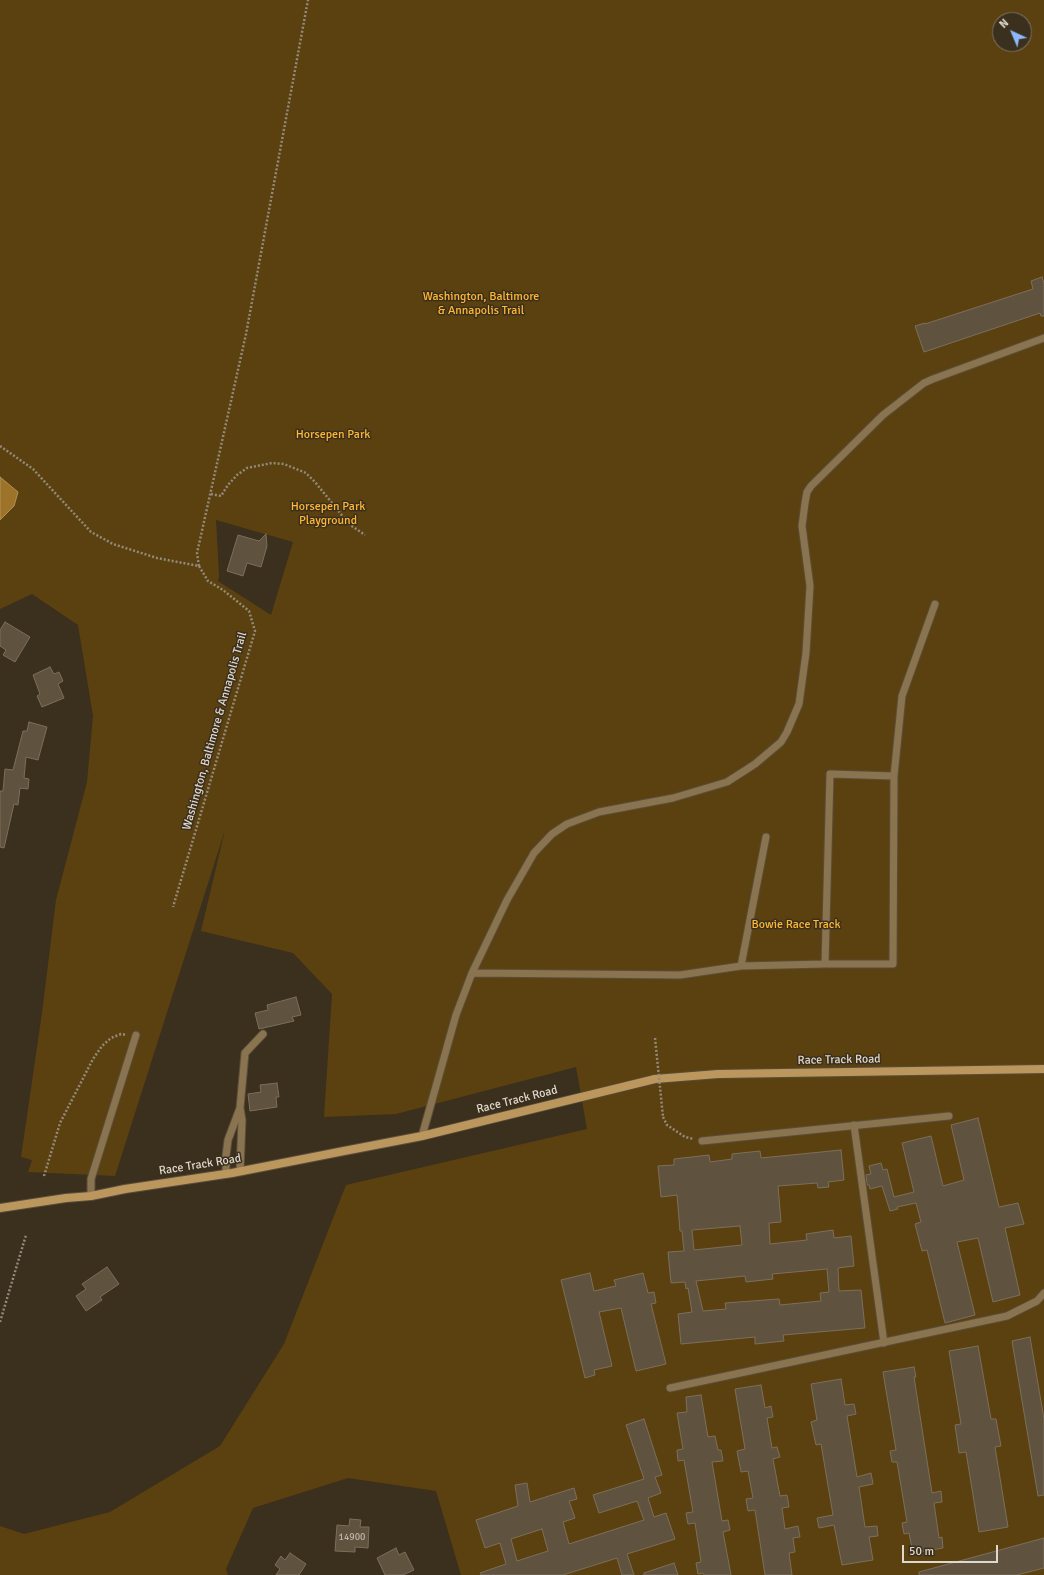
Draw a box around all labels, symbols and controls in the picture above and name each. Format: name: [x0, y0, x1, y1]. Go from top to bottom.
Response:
north arrow: [992, 12, 1032, 52]
text: N: [997, 16, 1011, 31]
park label: Washington, Baltimore & Annapolis Trail: [423, 290, 539, 318]
park label: Horsepen Park: [296, 428, 370, 442]
park label: Horsepen Park Playground: [291, 500, 365, 528]
street label: Washington, Baltimore & Annapolis Trail: [180, 630, 250, 832]
park label: Bowie Race Track: [752, 918, 840, 932]
street label: Race Track Road: [797, 1052, 881, 1068]
street label: Race Track Road: [475, 1083, 559, 1117]
street label: Race Track Road: [158, 1151, 242, 1179]
house number: 14900: [339, 1531, 365, 1543]
scale bar: [904, 1537, 1000, 1563]
text: 50 m: [909, 1544, 934, 1559]

